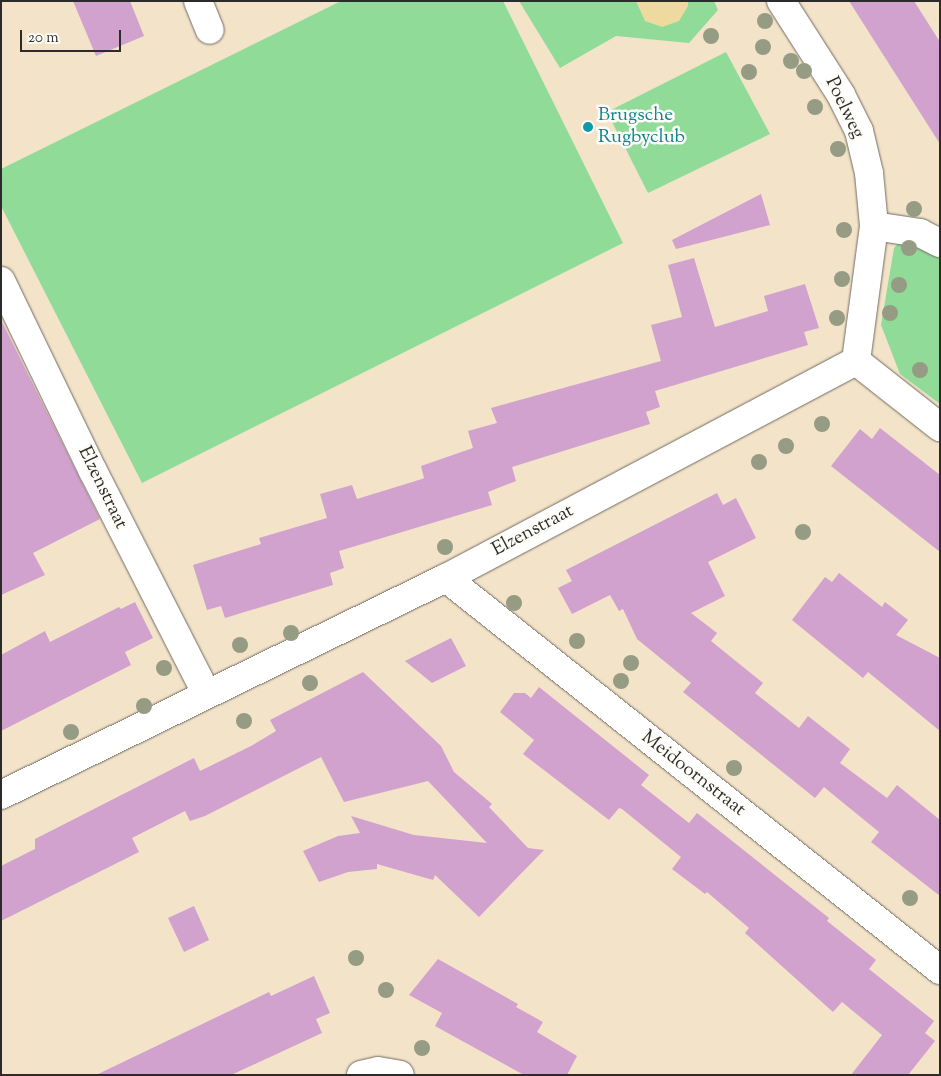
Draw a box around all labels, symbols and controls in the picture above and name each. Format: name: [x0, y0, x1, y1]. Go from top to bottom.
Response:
scale bar: [22, 20, 124, 52]
text: 20 m: [28, 28, 59, 49]
street label: Poelweg: [819, 73, 869, 143]
place label: Brugsche Rugbyclub: [598, 105, 685, 149]
marker: Brugsche Rugbyclub: [582, 121, 594, 133]
street label: Elzenstraat: [72, 443, 132, 533]
street label: Elzenstraat: [488, 500, 578, 562]
street label: Meidoornstraat: [636, 726, 750, 822]

